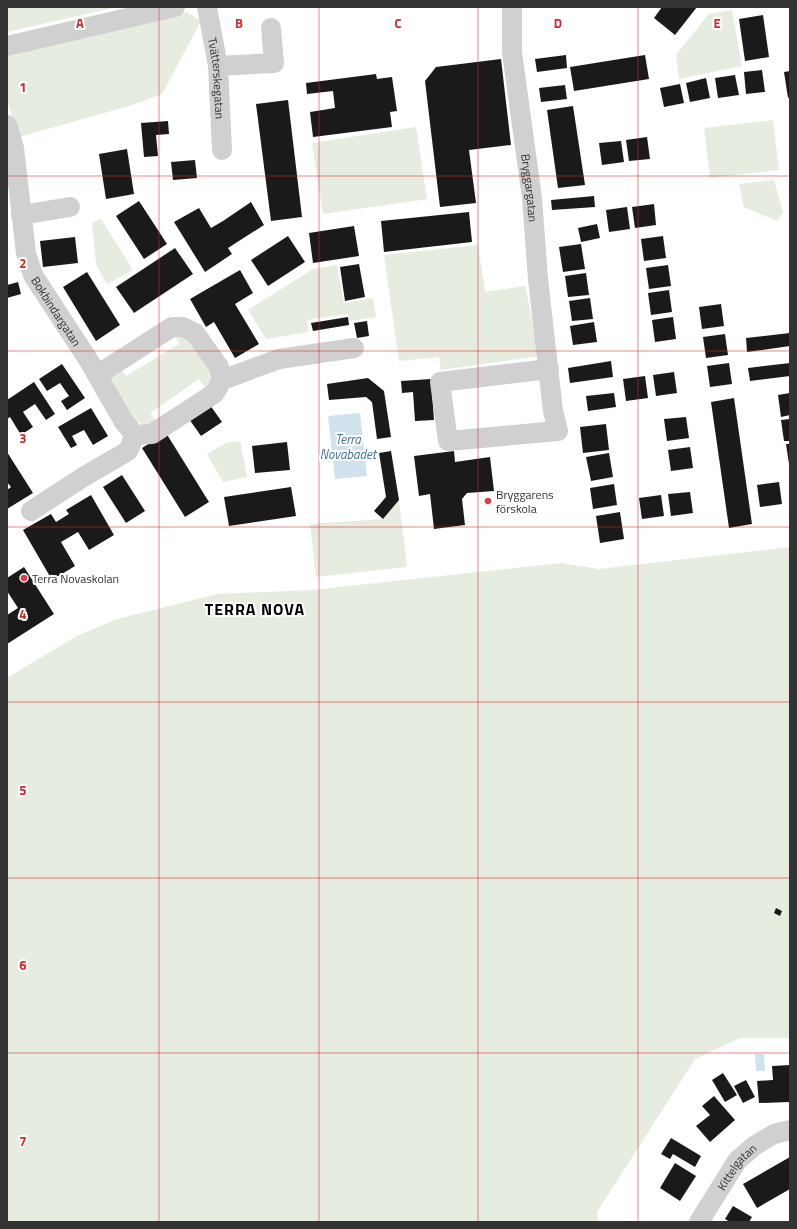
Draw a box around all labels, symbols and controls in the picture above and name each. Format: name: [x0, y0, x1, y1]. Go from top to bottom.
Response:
text: A: [76, 13, 84, 33]
text: B: [235, 13, 243, 33]
text: C: [394, 13, 402, 33]
text: D: [554, 13, 562, 33]
text: E: [713, 13, 721, 33]
street label: Tvätterskegatan: [203, 36, 230, 119]
text: 1: [19, 77, 27, 97]
street label: Bryggargatan: [517, 152, 543, 223]
text: 2: [19, 253, 27, 273]
street label: Bokbindargatan: [27, 272, 86, 350]
text: 3: [19, 428, 27, 448]
water label: Terra Novabadet: [320, 429, 378, 464]
place label: Bryggarens förskola: [496, 485, 554, 518]
marker: Bryggarens förskola: [483, 496, 493, 506]
place label: Terra Novaskolan: [32, 569, 119, 588]
marker: Terra Novaskolan: [19, 573, 29, 583]
district label: TERRA NOVA: [205, 597, 305, 621]
text: 4: [19, 604, 27, 624]
text: 5: [19, 780, 27, 800]
text: 6: [19, 955, 27, 975]
text: 7: [19, 1131, 27, 1151]
street label: Kittelgatan: [712, 1139, 760, 1194]

